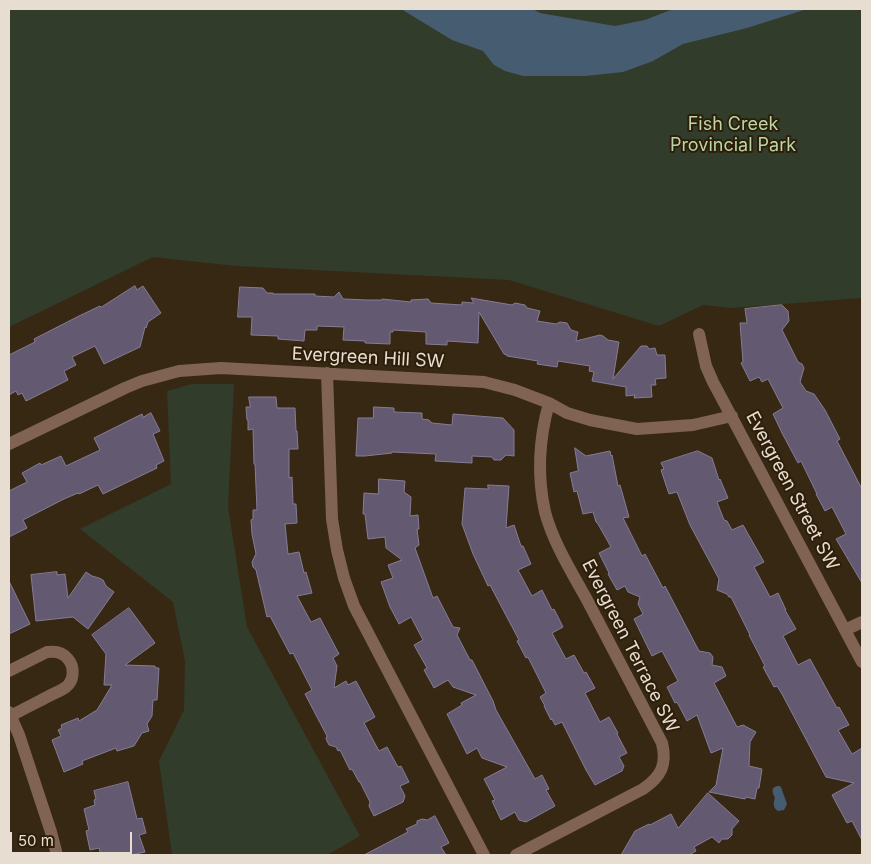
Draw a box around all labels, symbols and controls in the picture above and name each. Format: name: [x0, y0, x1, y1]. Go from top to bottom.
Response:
park label: Fish Creek Provincial Park: [670, 114, 796, 156]
street label: Evergreen Hill SW: [291, 343, 445, 373]
street label: Evergreen Street SW: [741, 408, 843, 574]
street label: Evergreen Terrace SW: [577, 556, 683, 736]
scale bar: [12, 822, 135, 854]
text: 50 m: [18, 831, 54, 850]

